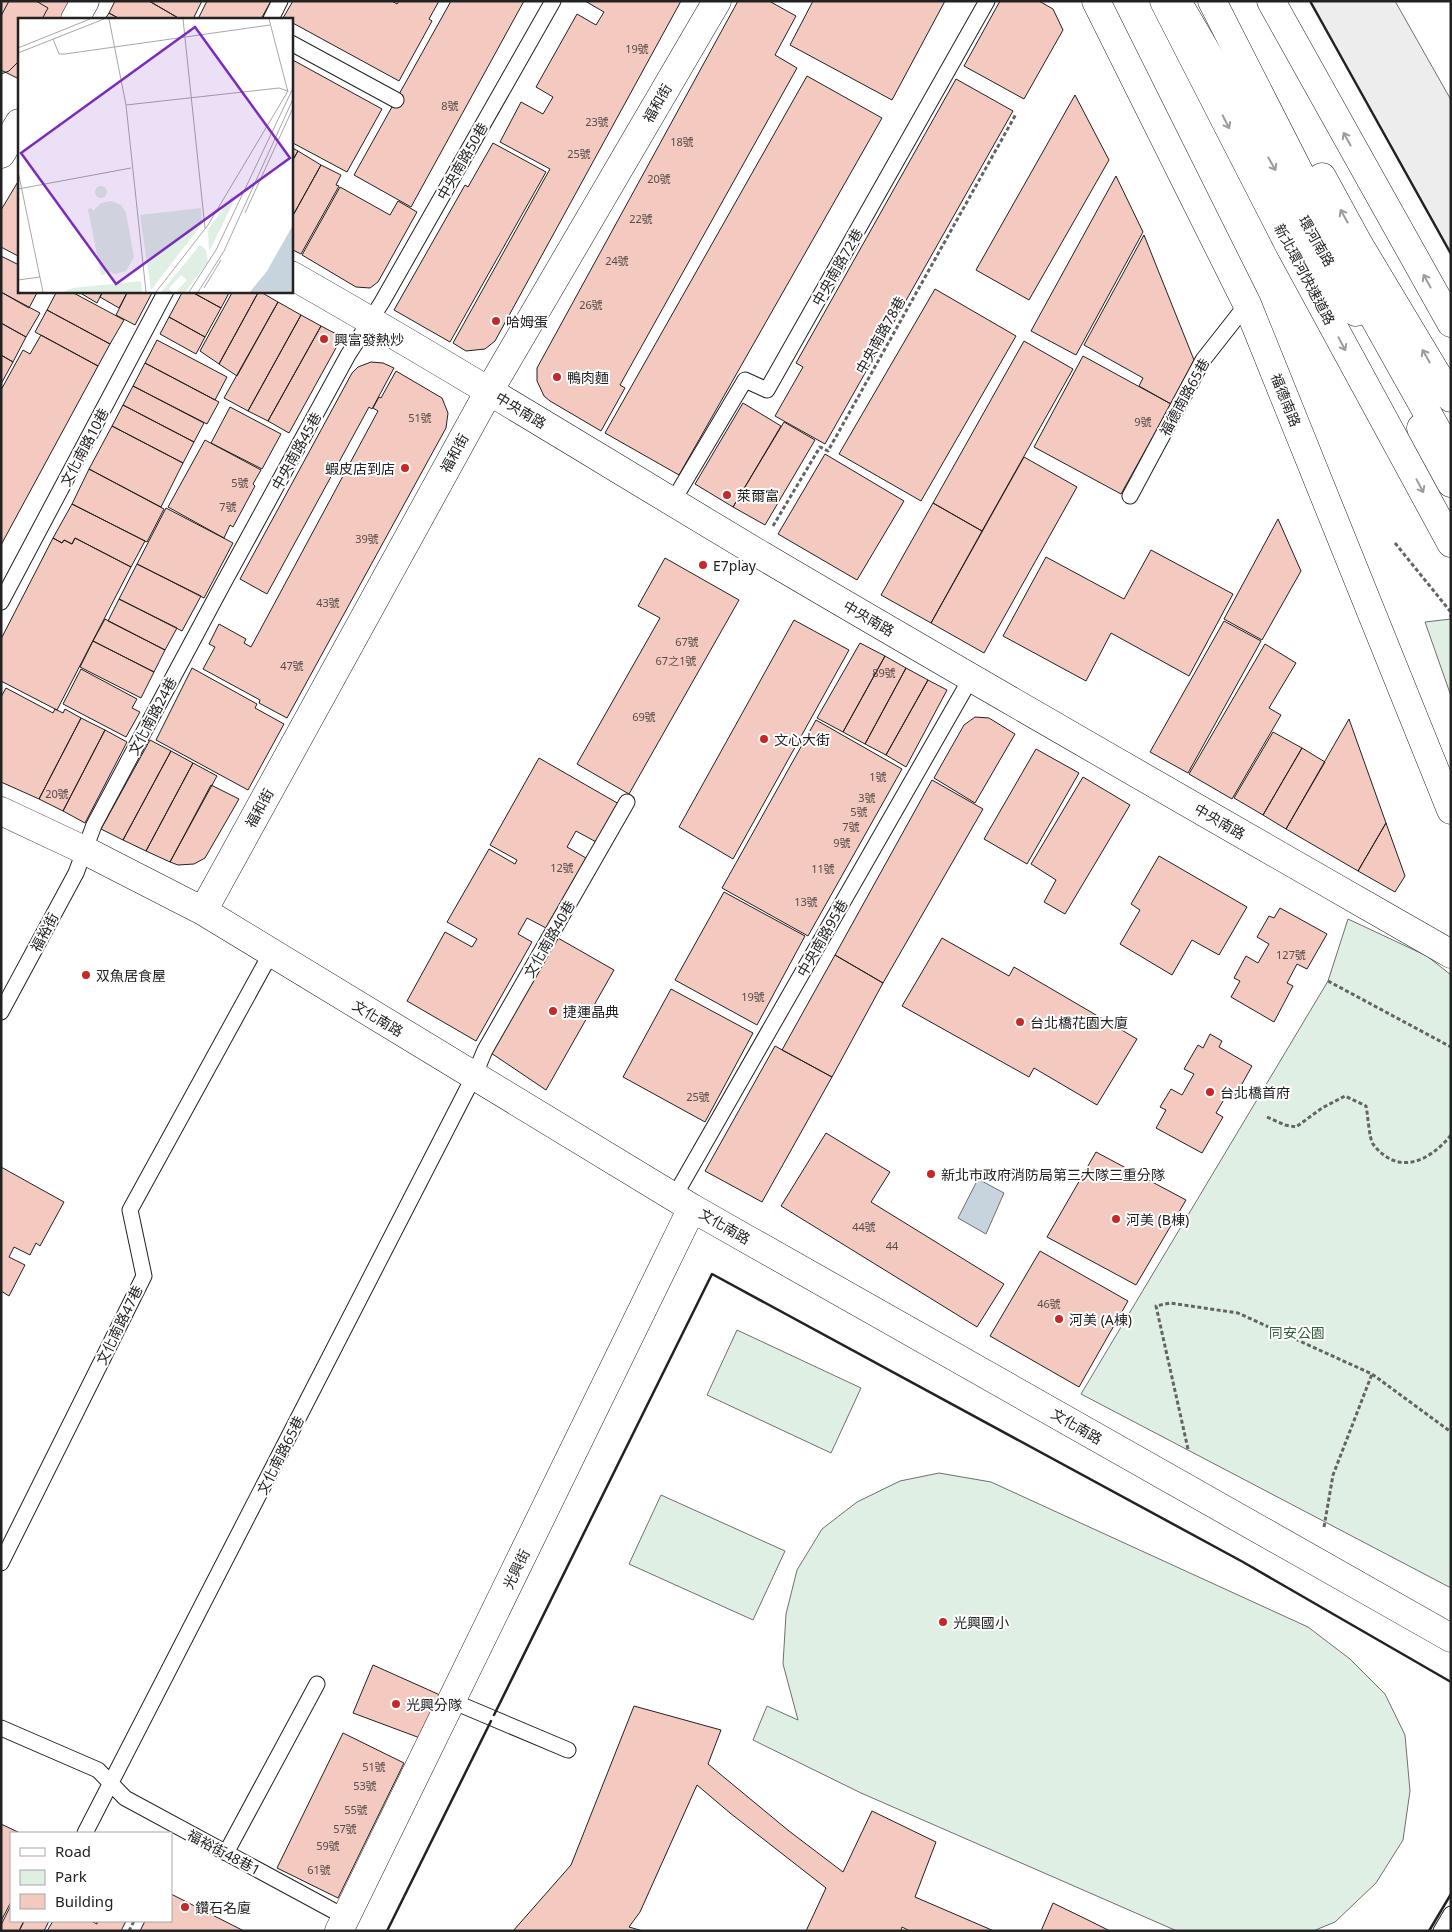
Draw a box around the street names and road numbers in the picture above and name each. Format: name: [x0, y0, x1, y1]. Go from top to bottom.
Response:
street label: 福和街: [638, 80, 676, 126]
street label: 中央南路50巷: [432, 119, 492, 203]
street label: 環河南路: [1295, 212, 1339, 270]
street label: 新北環河快速道路: [1270, 220, 1340, 328]
street label: 中央南路72巷: [807, 225, 867, 309]
street label: 中央南路78巷: [851, 293, 909, 377]
street label: 福德南路65巷: [1155, 355, 1213, 439]
street label: 福德南路: [1267, 370, 1305, 430]
street label: 中央南路: [492, 387, 550, 433]
street label: 文化南路10巷: [55, 405, 113, 489]
street label: 中央南路45巷: [267, 409, 325, 493]
street label: 福和街: [436, 430, 472, 476]
street label: 中央南路: [840, 596, 898, 640]
street label: 文化南路24巷: [123, 674, 181, 758]
street label: 福和街: [241, 785, 277, 831]
street label: 中央南路: [1191, 799, 1249, 843]
street label: 中央南路95巷: [792, 896, 852, 980]
street label: 文化南路40巷: [519, 897, 579, 981]
street label: 福裕街: [26, 909, 62, 955]
street label: 文化南路: [349, 995, 407, 1041]
street label: 文化南路: [696, 1204, 754, 1248]
street label: 文化南路47巷: [92, 1282, 146, 1368]
street label: 文化南路: [1048, 1404, 1106, 1448]
street label: 文化南路65巷: [252, 1412, 308, 1498]
street label: 光興街: [498, 1546, 534, 1592]
street label: 福裕街48巷1: [184, 1825, 264, 1879]

